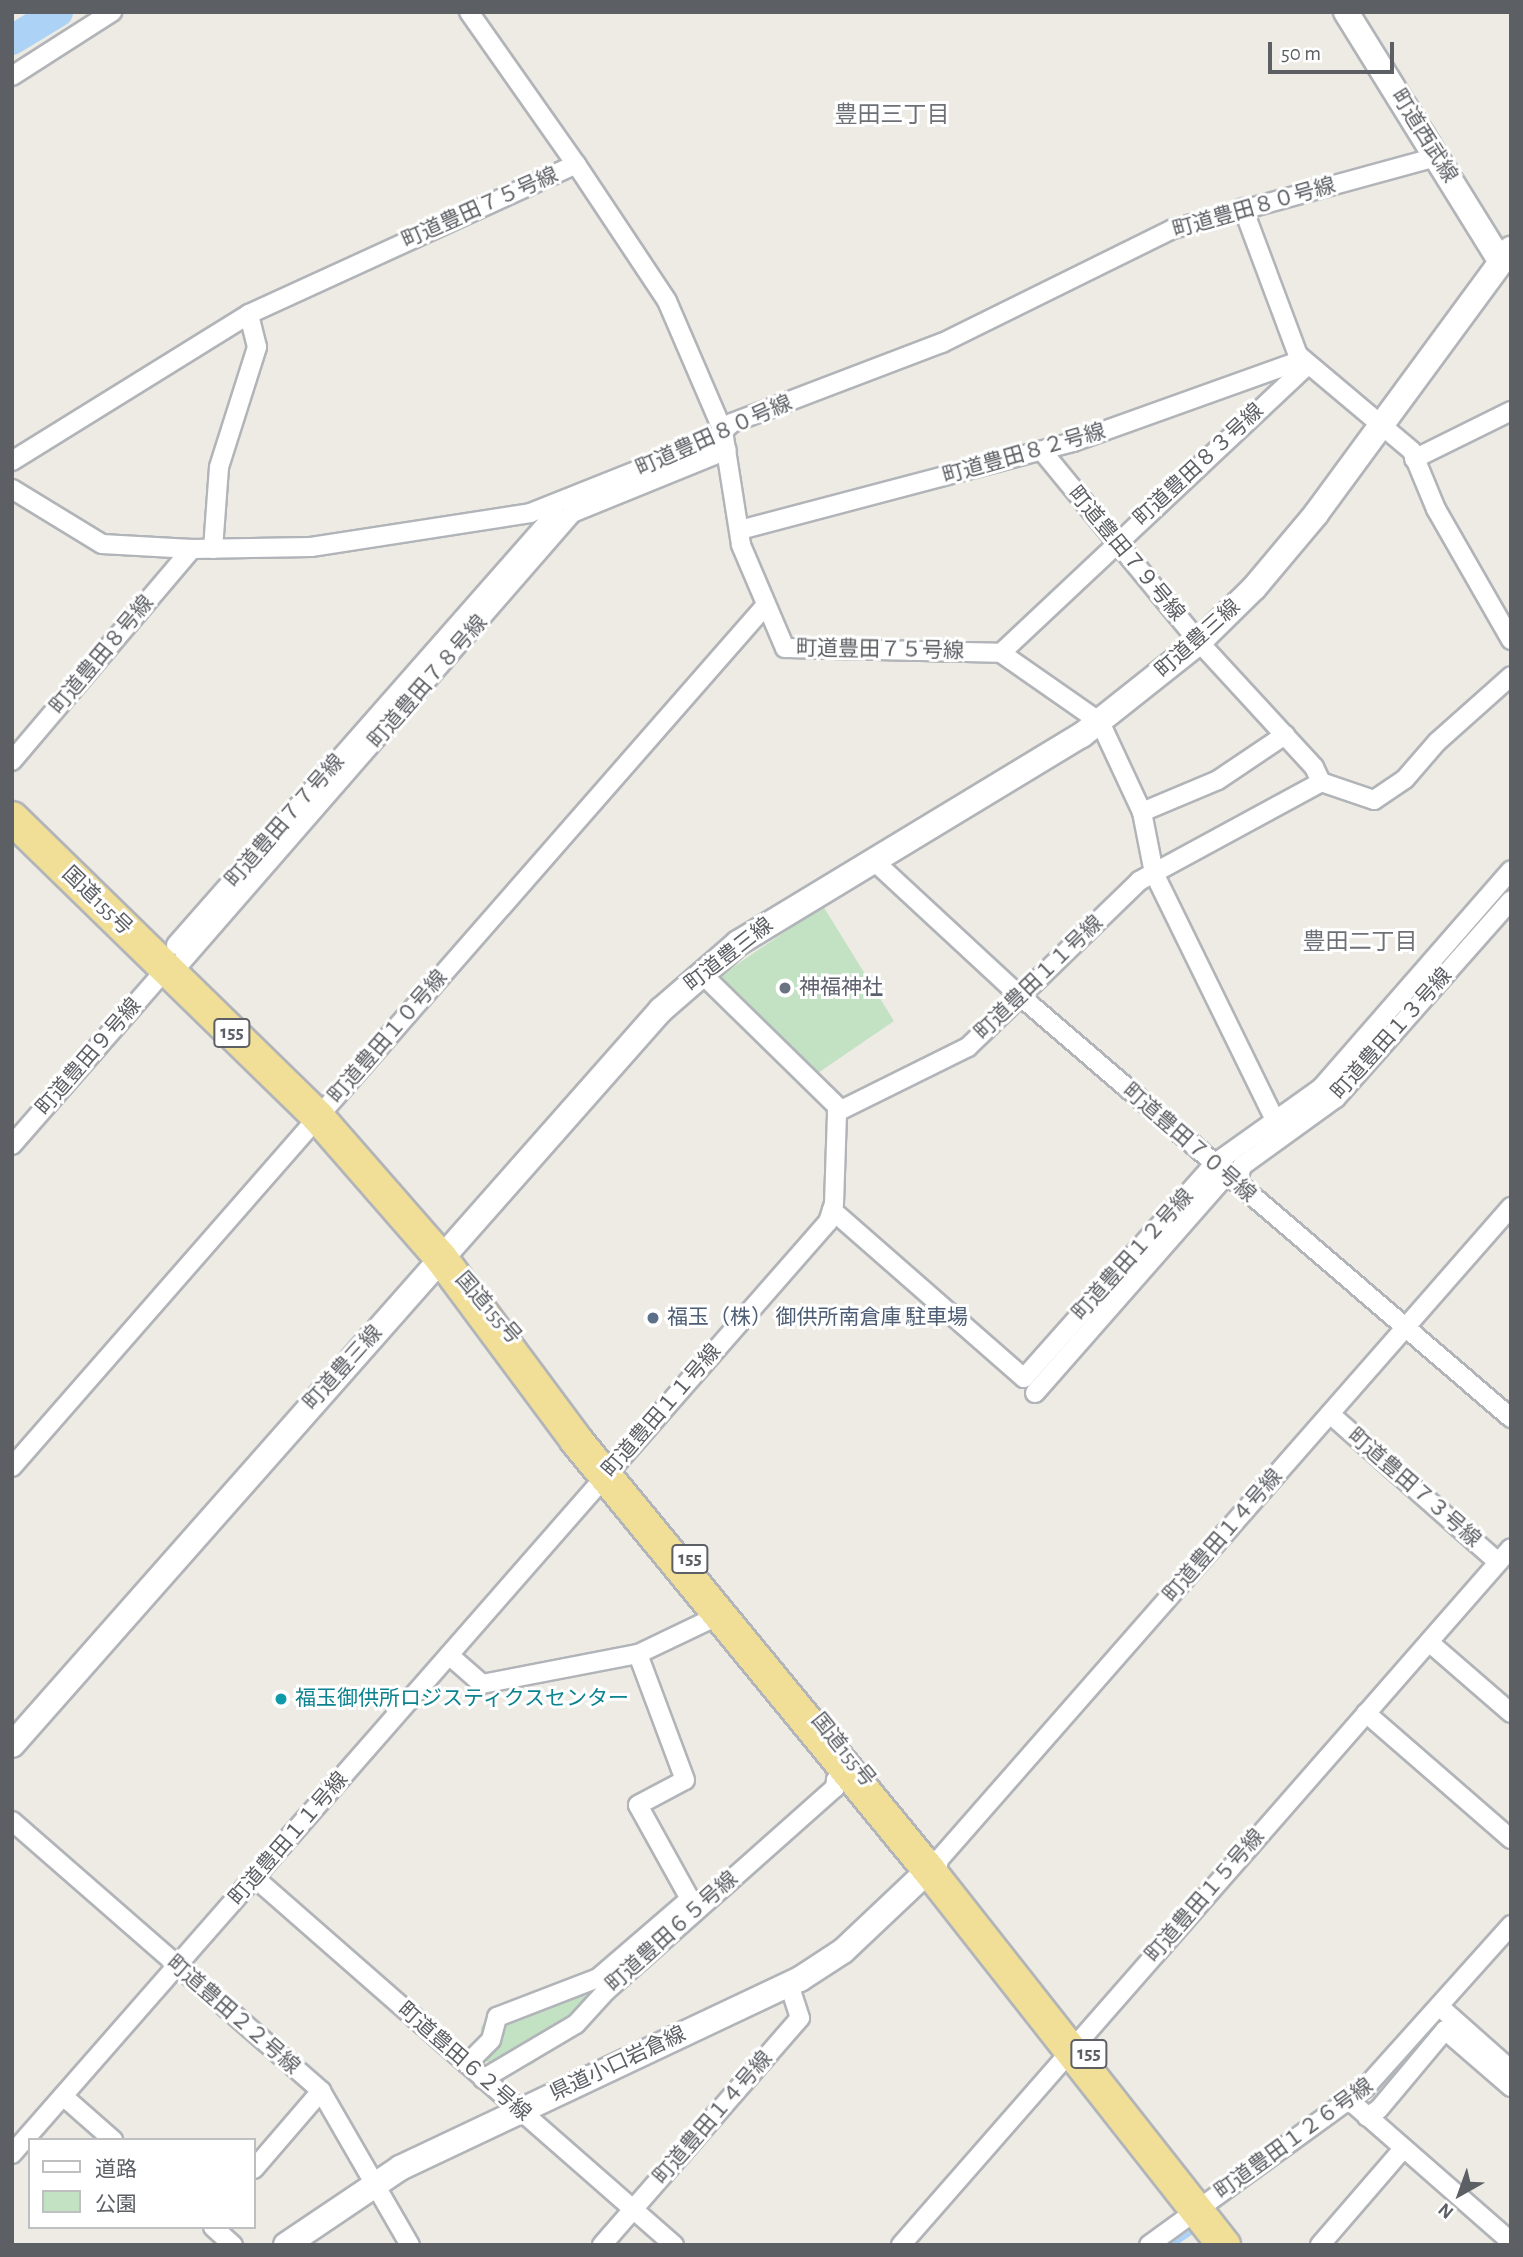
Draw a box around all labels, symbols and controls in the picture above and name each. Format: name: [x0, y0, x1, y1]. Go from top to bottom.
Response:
scale bar: [1271, 28, 1397, 72]
text: 50 m: [1281, 43, 1321, 64]
street label: 町道西武線: [1385, 85, 1463, 187]
district label: 豊田三丁目: [835, 102, 949, 130]
street label: 町道豊田７５号線: [398, 162, 562, 254]
street label: 町道豊田８０号線: [1170, 173, 1338, 243]
street label: 町道豊田８０号線: [632, 390, 796, 482]
street label: 町道豊田８３号線: [1129, 398, 1269, 532]
street label: 町道豊田８２号線: [940, 419, 1108, 489]
street label: 町道豊田７９号線: [1062, 482, 1190, 626]
street label: 町道豊田８号線: [45, 591, 159, 719]
street label: 町道豊三線: [1151, 595, 1245, 683]
street label: 町道豊田７８号線: [363, 610, 493, 754]
street label: 町道豊田７５号線: [796, 636, 964, 664]
street label: 町道豊田７７号線: [220, 749, 350, 893]
street label: 国道155号: [57, 861, 137, 941]
street label: 町道豊田１１号線: [970, 911, 1108, 1045]
street label: 町道豊三線: [680, 913, 778, 997]
district label: 豊田二丁目: [1303, 929, 1417, 957]
street label: 町道豊田１３号線: [1326, 963, 1458, 1105]
street label: 町道豊田１０号線: [323, 965, 453, 1109]
place label: 神福神社: [799, 975, 883, 1001]
marker: 神福神社: [777, 980, 793, 996]
street label: 町道豊田９号線: [31, 993, 147, 1121]
road number: 155: [213, 1018, 251, 1049]
street label: 町道豊田７０号線: [1117, 1078, 1261, 1208]
street label: 町道豊田１２号線: [1067, 1184, 1199, 1326]
street label: 国道155号: [450, 1267, 526, 1349]
place label: 福玉（株） 御供所南倉庫 駐車場: [667, 1305, 968, 1331]
marker: 福玉（株） 御供所南倉庫 駐車場: [645, 1310, 661, 1326]
street label: 町道豊三線: [299, 1321, 387, 1415]
street label: 町道豊田１１号線: [597, 1339, 727, 1483]
street label: 町道豊田７３号線: [1342, 1423, 1486, 1553]
street label: 町道豊田１４号線: [1158, 1464, 1288, 1608]
road number: 155: [671, 1544, 709, 1574]
place label: 福玉御供所ロジスティクスセンター: [295, 1686, 631, 1712]
marker: 福玉御供所ロジスティクスセンター: [273, 1691, 289, 1707]
street label: 国道155号: [806, 1708, 880, 1792]
street label: 町道豊田１１号線: [224, 1767, 354, 1911]
street label: 町道豊田１５号線: [1140, 1824, 1270, 1968]
street label: 町道豊田６５号線: [601, 1866, 743, 1998]
street label: 町道豊田２２号線: [161, 1950, 305, 2080]
street label: 町道豊田６２号線: [392, 1997, 536, 2127]
street label: 県道小口岩倉線: [546, 2022, 690, 2106]
road number: 155: [1070, 2038, 1108, 2070]
street label: 町道豊田１４号線: [648, 2046, 778, 2190]
street label: 町道豊田１２６号線: [1210, 2073, 1378, 2205]
legend: [28, 2138, 256, 2229]
text: 道路: [95, 2159, 137, 2180]
north arrow: [1425, 2159, 1495, 2229]
text: 公園: [95, 2194, 137, 2215]
text: N: [1435, 2199, 1457, 2222]

